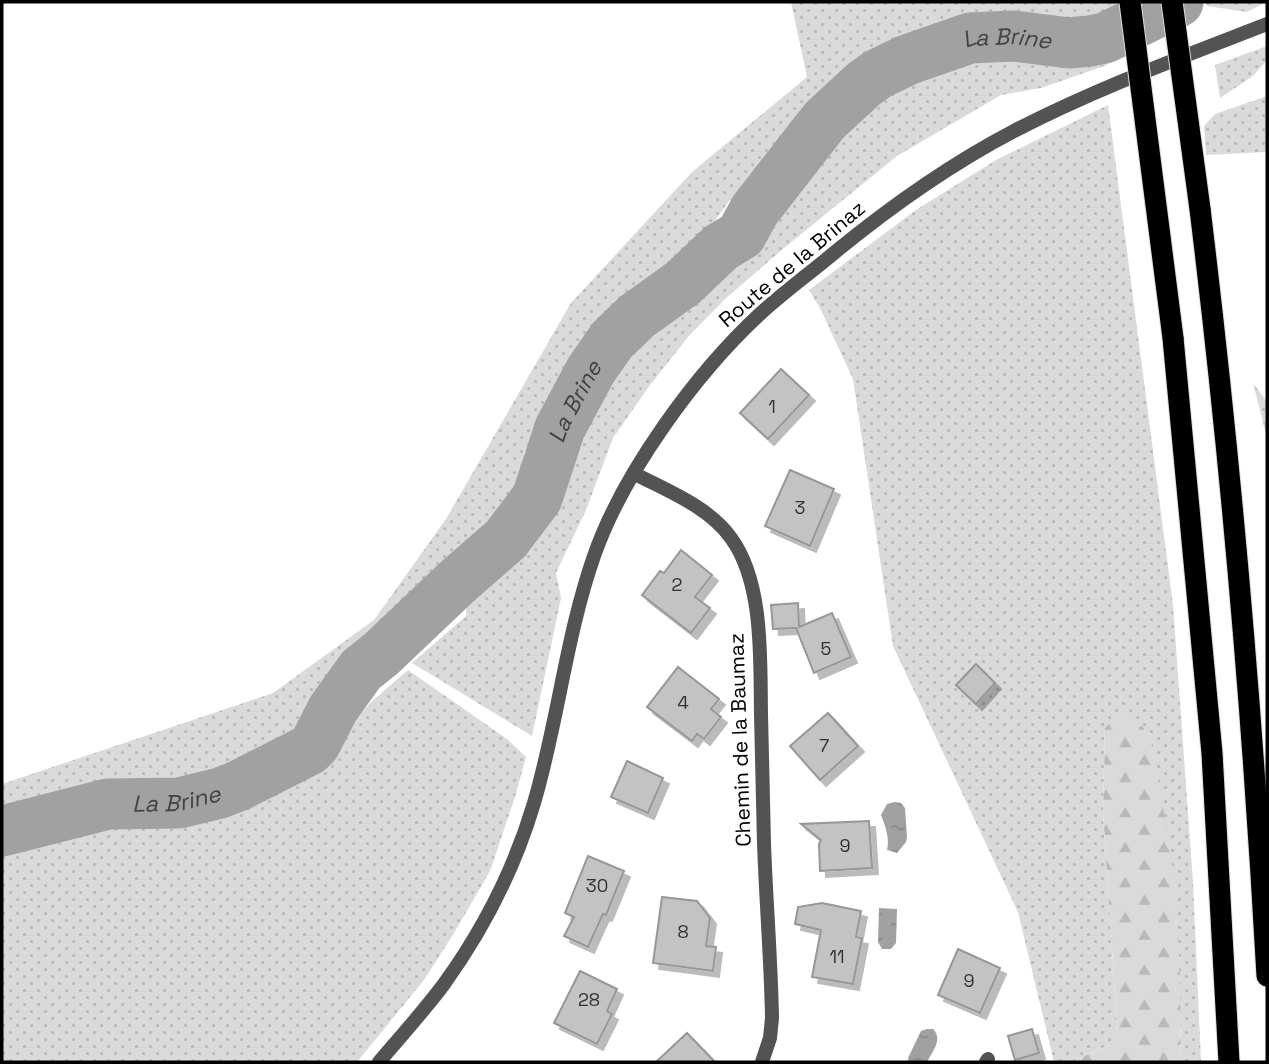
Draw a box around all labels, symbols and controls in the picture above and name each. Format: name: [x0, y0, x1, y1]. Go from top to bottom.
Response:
water label: La Brine: [958, 21, 1054, 56]
street label: Route de la Brinaz: [713, 194, 870, 333]
water label: La Brine: [541, 353, 609, 446]
house number: 1: [768, 395, 776, 418]
house number: 3: [795, 496, 805, 519]
house number: 2: [672, 573, 682, 596]
street label: Chemin de la Baumaz: [722, 633, 757, 847]
house number: 5: [821, 637, 831, 660]
house number: 4: [677, 691, 689, 714]
house number: 7: [819, 734, 829, 757]
water label: La Brine: [132, 778, 225, 819]
house number: 9: [839, 834, 851, 857]
house number: 30: [586, 874, 608, 897]
house number: 8: [677, 920, 689, 943]
house number: 11: [829, 945, 845, 968]
house number: 9: [963, 969, 975, 992]
house number: 28: [578, 988, 600, 1011]

